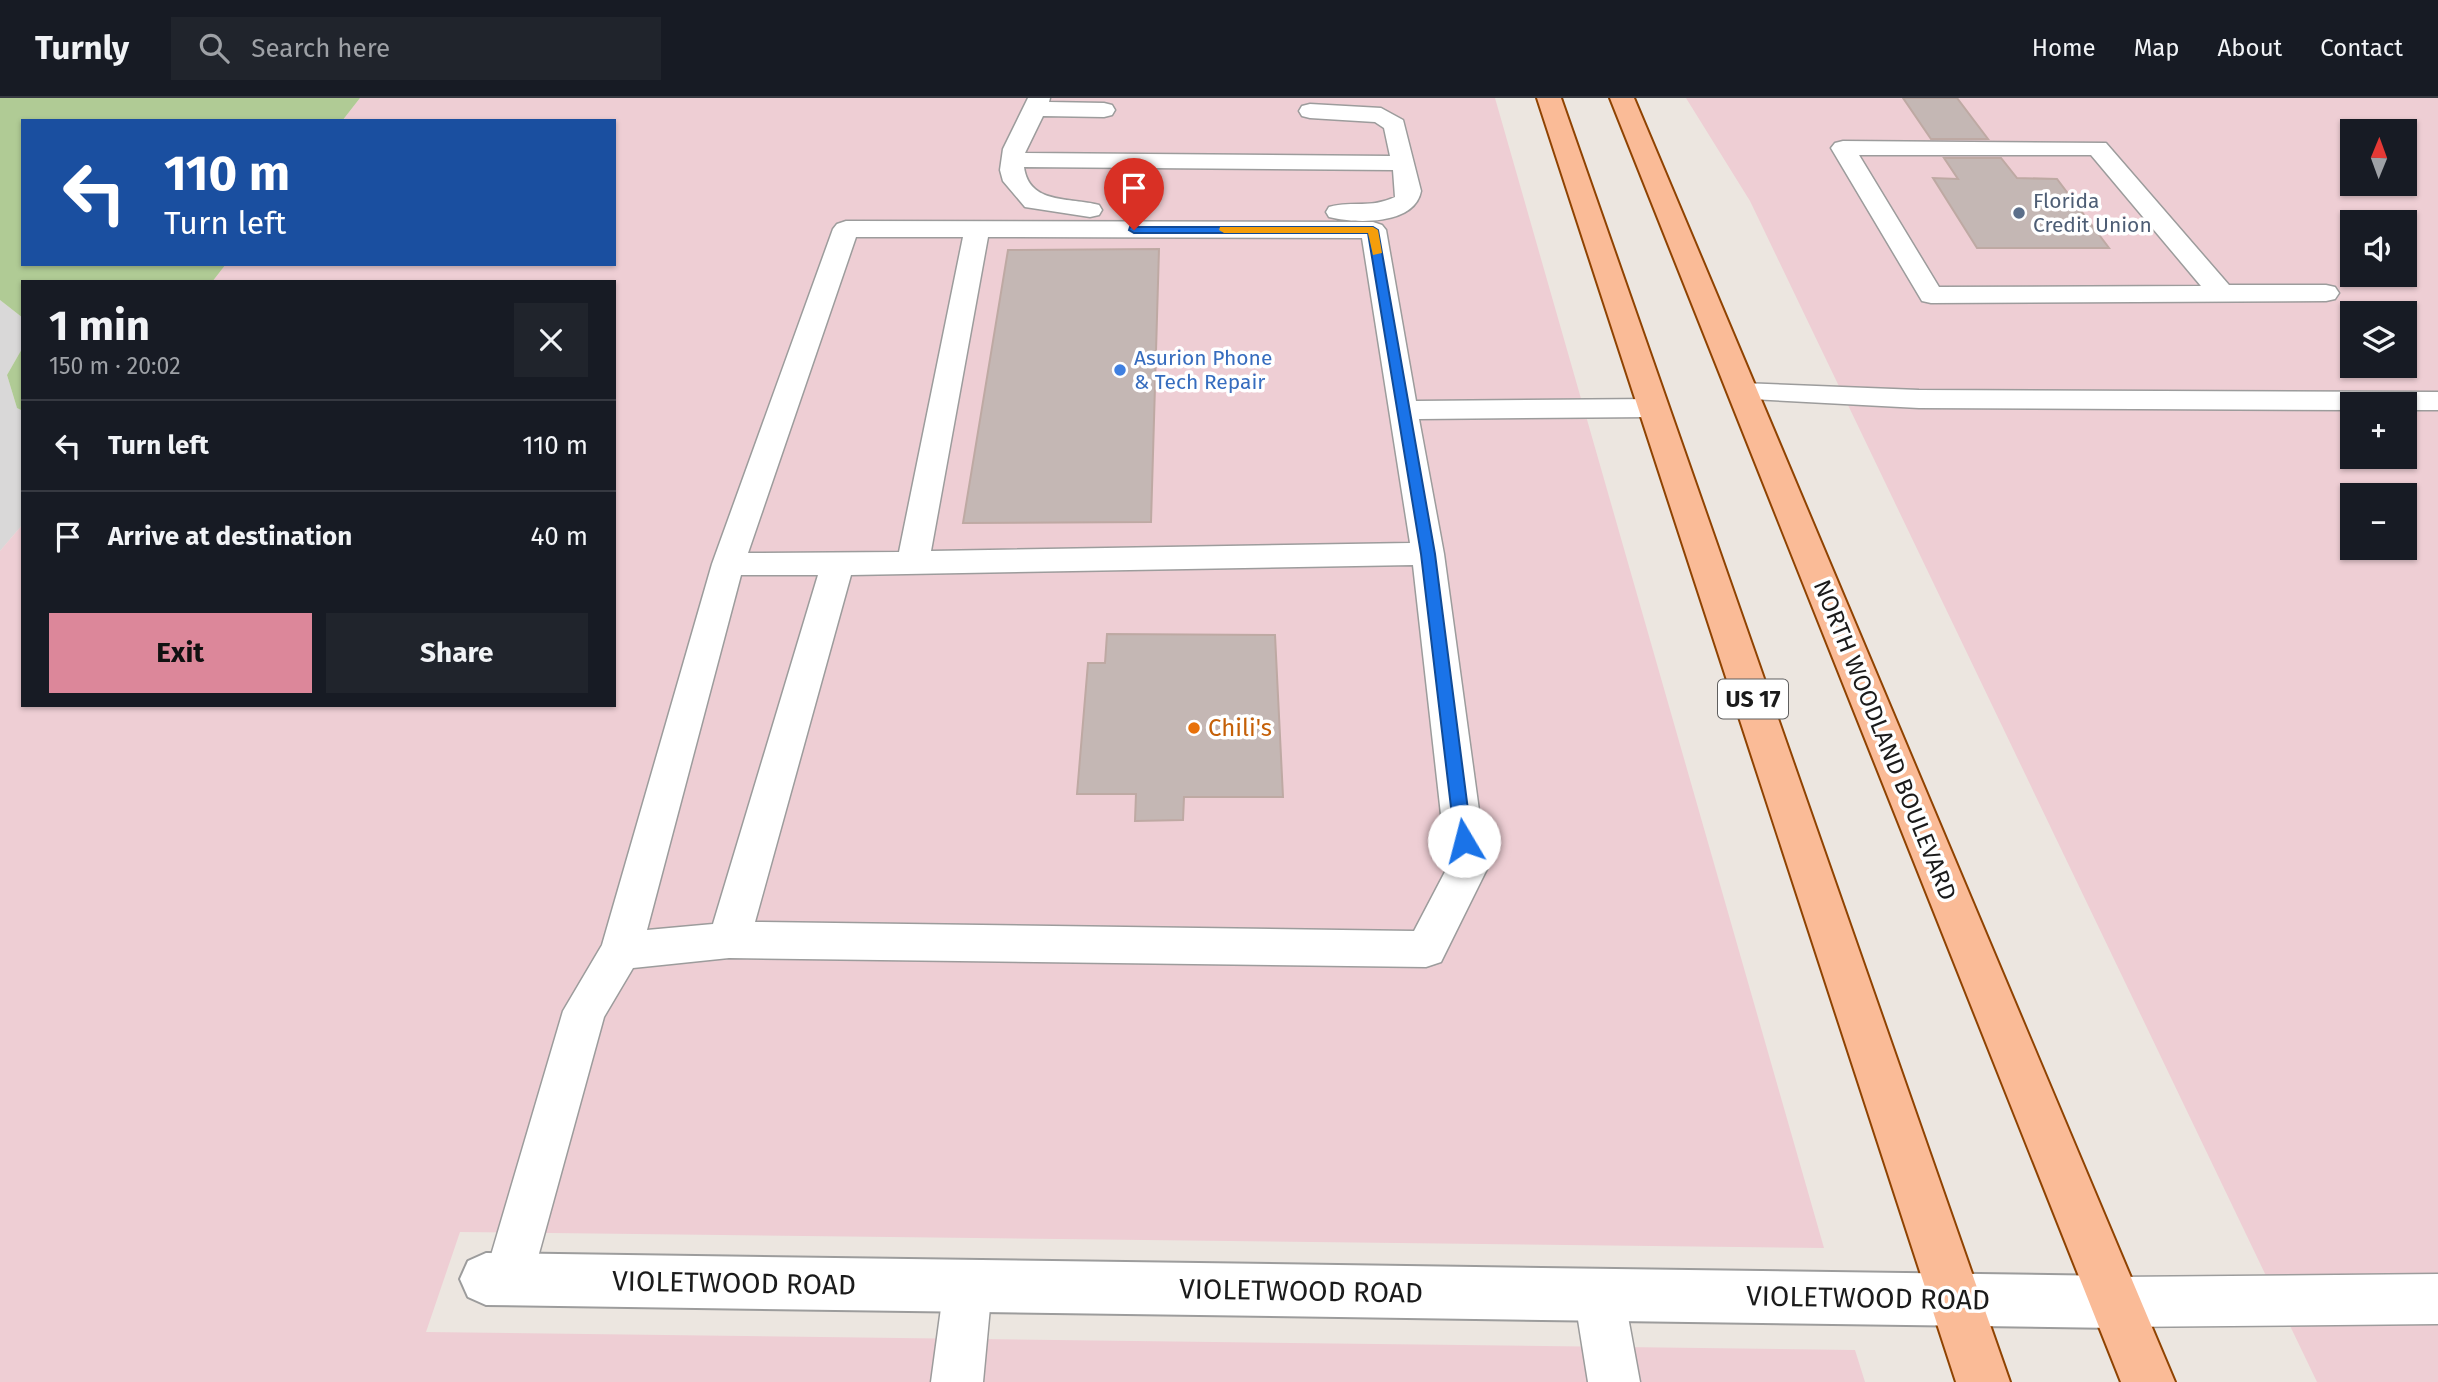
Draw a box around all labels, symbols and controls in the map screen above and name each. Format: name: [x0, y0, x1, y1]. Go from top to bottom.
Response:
search box: [171, 17, 661, 80]
text: Turnly: [35, 28, 129, 68]
icon: search: [195, 29, 233, 67]
text: Search here: [251, 33, 390, 64]
text: Home: [2032, 34, 2096, 62]
text: Map: [2134, 34, 2180, 62]
text: About: [2218, 34, 2282, 62]
text: Contact: [2320, 34, 2403, 62]
north arrow: [2340, 119, 2417, 196]
map controls: [2340, 119, 2417, 560]
text: 110 m: [164, 144, 290, 203]
icon: left: [49, 147, 140, 238]
pin: [1104, 158, 1164, 230]
icon: arrive: [1115, 169, 1153, 207]
place label: Florida Credit Union: [2033, 188, 2152, 238]
text: Turn left: [164, 204, 286, 242]
marker: Florida Credit Union: [2011, 205, 2027, 221]
button: sound: [2340, 210, 2417, 287]
text: 1 min: [49, 301, 150, 351]
button: layers: [2340, 301, 2417, 378]
button: close: [514, 303, 588, 377]
place label: Asurion Phone & Tech Repair: [1134, 345, 1272, 395]
text: 150 m · 20:02: [49, 352, 181, 380]
marker: Asurion Phone & Tech Repair: [1112, 362, 1128, 378]
button: +: [2340, 392, 2417, 469]
icon: left: [49, 427, 87, 465]
text: Turn left: [108, 430, 209, 461]
text: 110 m: [522, 430, 588, 461]
button: −: [2340, 483, 2417, 560]
icon: arrive: [49, 518, 87, 556]
text: Arrive at destination: [108, 521, 352, 552]
text: 40 m: [530, 521, 588, 552]
street label: NORTH WOODLAND BOULEVARD: [1808, 576, 1962, 904]
button: Exit: [49, 613, 312, 693]
button: Share: [326, 613, 588, 693]
road number: US 17: [1718, 680, 1788, 719]
place label: Chili's: [1208, 714, 1272, 742]
marker: Chili's: [1186, 720, 1202, 736]
position arrow: [1427, 804, 1501, 878]
street label: VIOLETWOOD ROAD: [612, 1264, 856, 1302]
street label: VIOLETWOOD ROAD: [1179, 1272, 1423, 1310]
street label: VIOLETWOOD ROAD: [1746, 1279, 1990, 1317]

